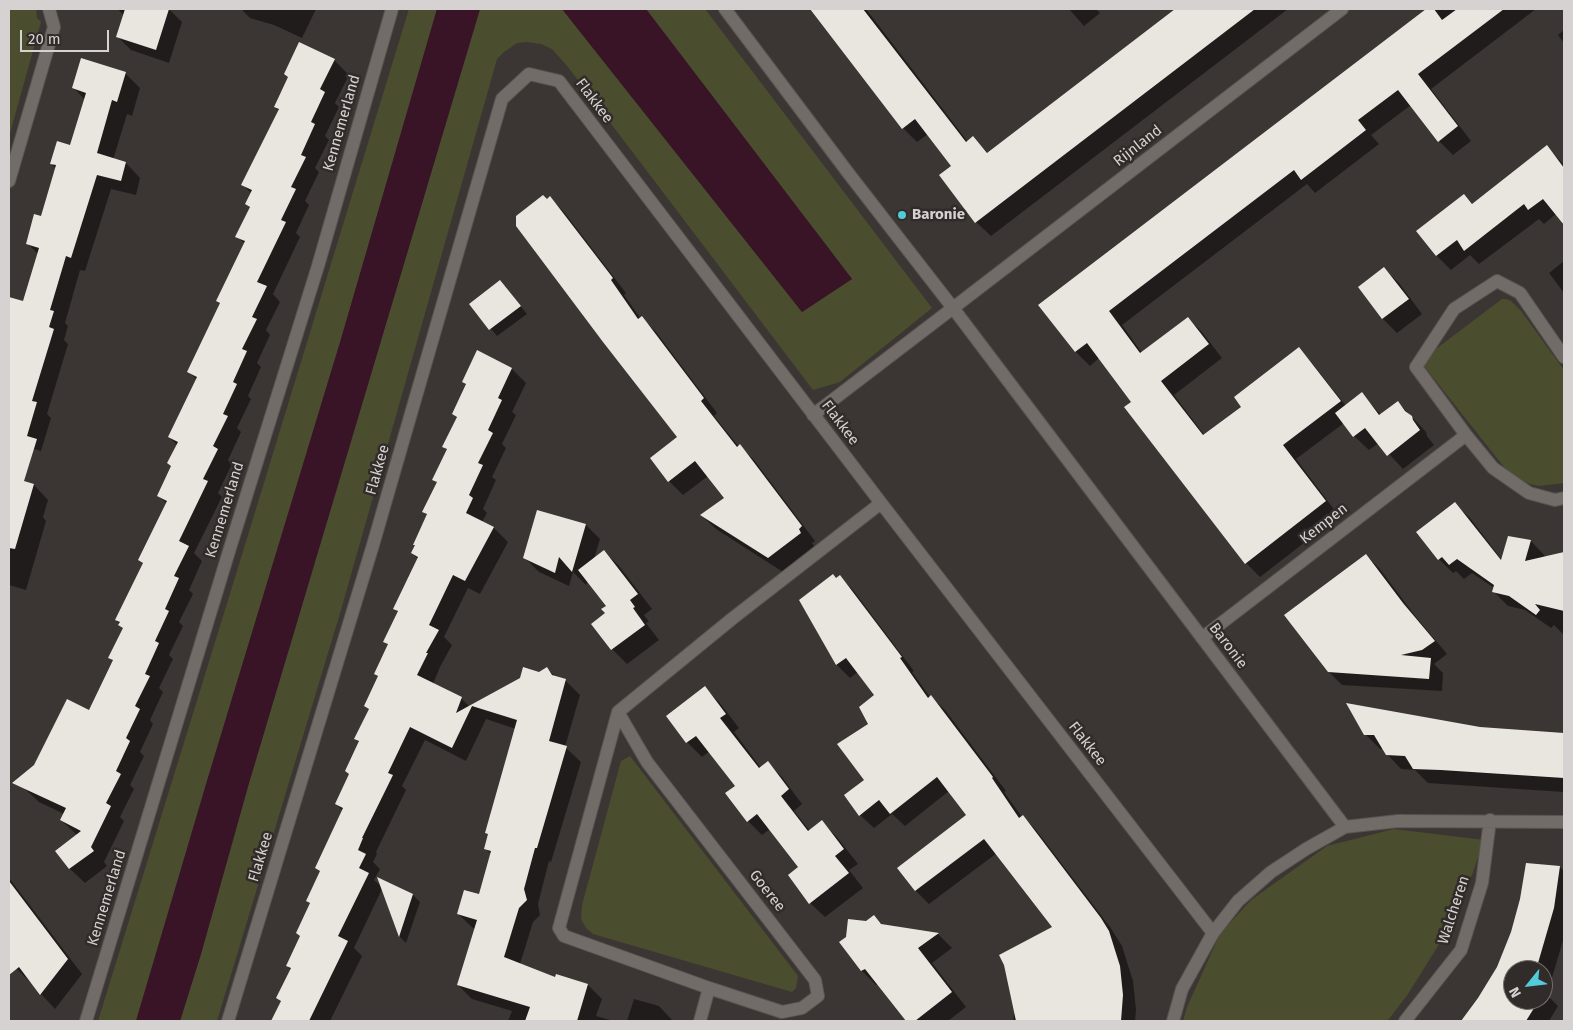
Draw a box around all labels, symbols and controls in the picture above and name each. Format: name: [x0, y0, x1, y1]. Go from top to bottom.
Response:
scale bar: [22, 20, 111, 52]
text: 20 m: [28, 30, 61, 48]
street label: Kennemerland: [320, 73, 364, 173]
street label: Flakkee: [571, 75, 617, 127]
street label: Rijnland: [1110, 122, 1166, 170]
place label: Baronie: [912, 206, 965, 224]
marker: Baronie: [896, 209, 908, 221]
street label: Flakkee: [817, 397, 863, 449]
street label: Flakkee: [362, 443, 394, 497]
street label: Kennemerland: [202, 460, 248, 560]
street label: Kempen: [1297, 500, 1351, 548]
street label: Baronie: [1205, 620, 1251, 672]
street label: Flakkee: [1064, 718, 1110, 770]
street label: Flakkee: [245, 830, 277, 884]
street label: Kennemerland: [84, 848, 130, 948]
street label: Goeree: [745, 867, 789, 915]
street label: Walcheren: [1435, 874, 1473, 946]
north arrow: [1503, 960, 1553, 1010]
text: N: [1506, 984, 1525, 1000]

